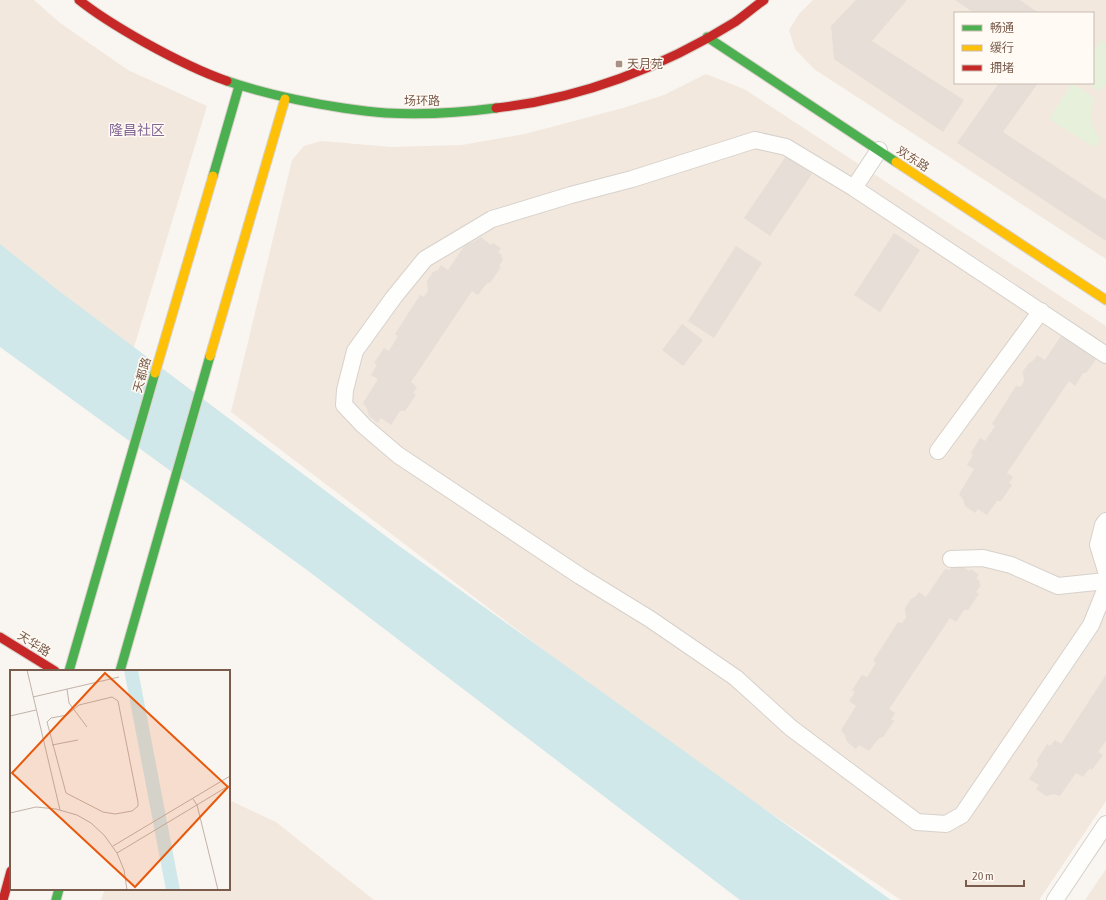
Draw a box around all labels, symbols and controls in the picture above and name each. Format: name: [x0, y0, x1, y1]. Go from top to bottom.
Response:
legend: [954, 12, 1094, 84]
text: 畅通: [990, 21, 1014, 35]
text: 缓行: [990, 41, 1014, 55]
place label: 天月苑: [627, 57, 663, 71]
marker: 天月苑: [614, 59, 624, 69]
text: 拥堵: [990, 61, 1014, 75]
street label: 场环路: [404, 94, 440, 108]
district label: 隆昌社区: [109, 122, 165, 138]
street label: 欢东路: [894, 143, 932, 175]
street label: 天都路: [130, 356, 154, 394]
street label: 天华路: [15, 629, 53, 659]
inset map: [10, 670, 230, 890]
scale bar: [966, 862, 1024, 888]
text: 20 m: [972, 869, 994, 883]

